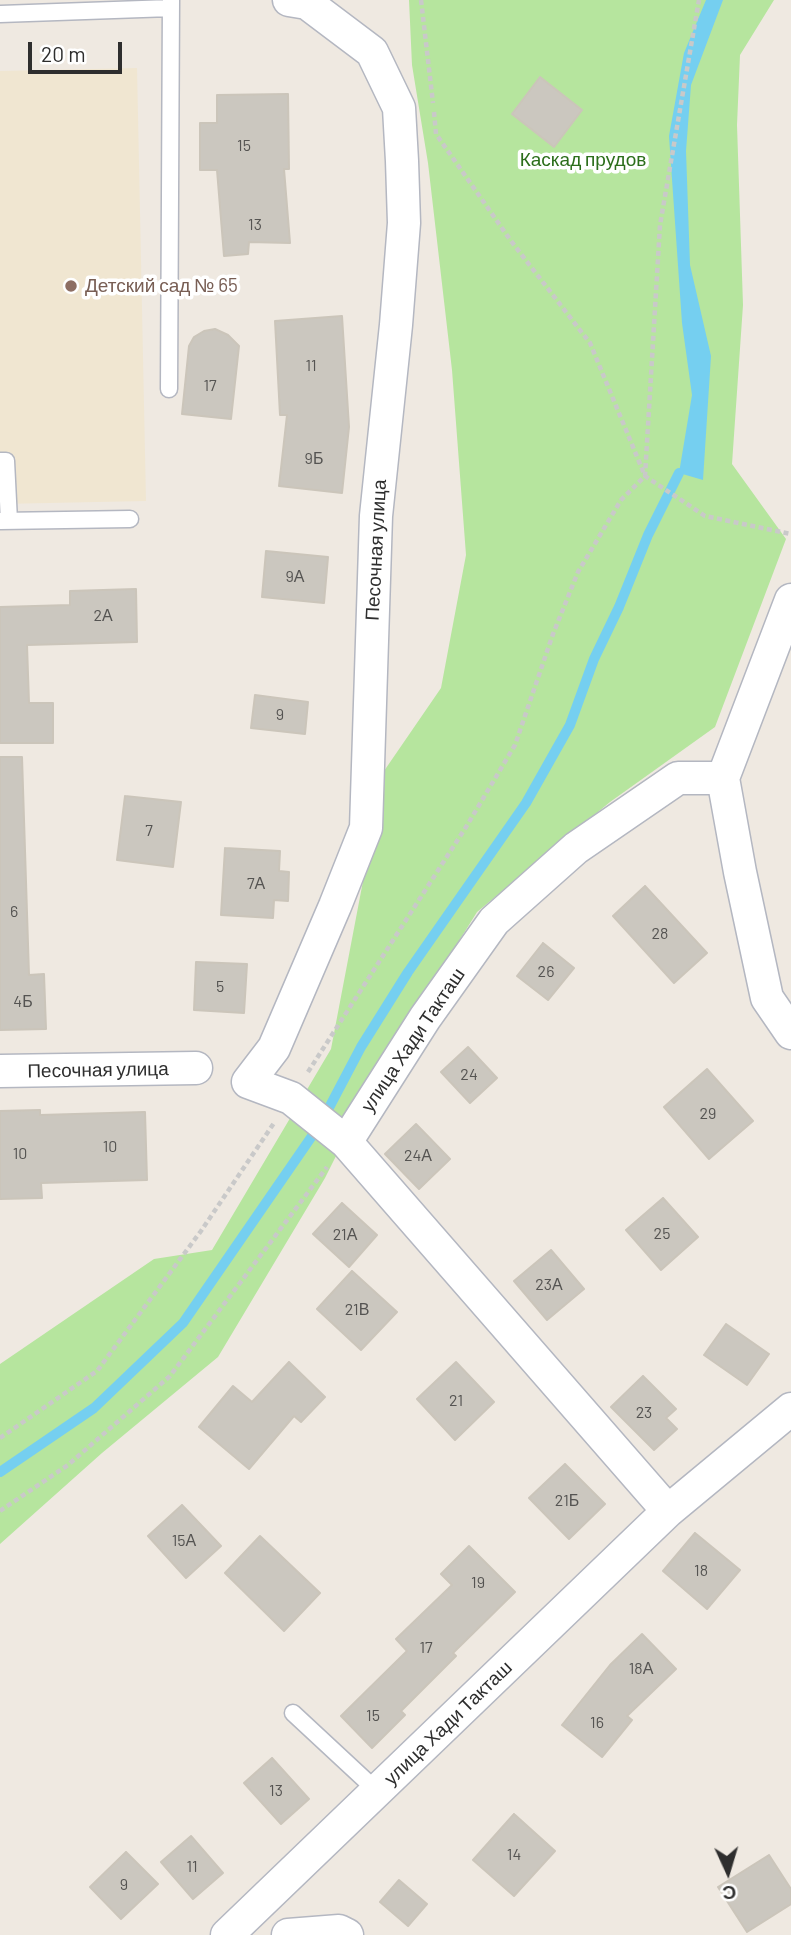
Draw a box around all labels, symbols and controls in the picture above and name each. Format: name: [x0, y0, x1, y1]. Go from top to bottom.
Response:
scale bar: [32, 28, 126, 72]
text: 20 m: [41, 41, 86, 66]
house number: 15: [237, 136, 251, 156]
park label: Каскад прудов: [520, 149, 646, 171]
house number: 13: [248, 215, 262, 235]
place label: Детский сад № 65: [85, 275, 238, 297]
marker: Детский сад № 65: [63, 278, 79, 294]
house number: 11: [305, 356, 317, 376]
house number: 17: [203, 376, 217, 396]
house number: 9Б: [305, 449, 323, 469]
street label: Песочная улица: [361, 479, 391, 621]
house number: 9А: [285, 567, 305, 587]
house number: 2А: [93, 606, 113, 626]
house number: 9: [276, 705, 284, 725]
house number: 7: [145, 821, 153, 841]
house number: 7А: [247, 874, 265, 894]
house number: 6: [10, 902, 18, 922]
house number: 28: [652, 924, 668, 944]
house number: 26: [538, 962, 554, 982]
street label: улица Хади Такташ: [356, 964, 470, 1116]
house number: 5: [216, 977, 224, 997]
house number: 4Б: [13, 992, 33, 1012]
street label: Песочная улица: [27, 1057, 169, 1083]
house number: 24: [460, 1065, 478, 1085]
house number: 29: [700, 1104, 716, 1124]
house number: 10: [103, 1137, 117, 1157]
house number: 10: [13, 1144, 27, 1164]
house number: 24А: [404, 1146, 432, 1166]
house number: 25: [654, 1224, 670, 1244]
house number: 21А: [333, 1225, 357, 1245]
house number: 23А: [535, 1275, 563, 1295]
house number: 21В: [345, 1300, 369, 1320]
house number: 21: [449, 1391, 463, 1411]
house number: 23: [636, 1403, 652, 1423]
house number: 21Б: [555, 1491, 579, 1511]
house number: 15А: [172, 1531, 196, 1551]
house number: 18: [694, 1561, 708, 1581]
house number: 19: [471, 1573, 485, 1593]
house number: 17: [419, 1638, 433, 1658]
street label: улица Хади Такташ: [379, 1656, 517, 1790]
house number: 18А: [629, 1659, 653, 1679]
house number: 15: [366, 1706, 380, 1726]
house number: 16: [590, 1713, 604, 1733]
house number: 13: [269, 1781, 283, 1801]
north arrow: [693, 1837, 763, 1907]
house number: 14: [507, 1845, 521, 1865]
house number: 11: [186, 1857, 198, 1877]
house number: 9: [120, 1875, 128, 1895]
text: С: [722, 1881, 737, 1905]

